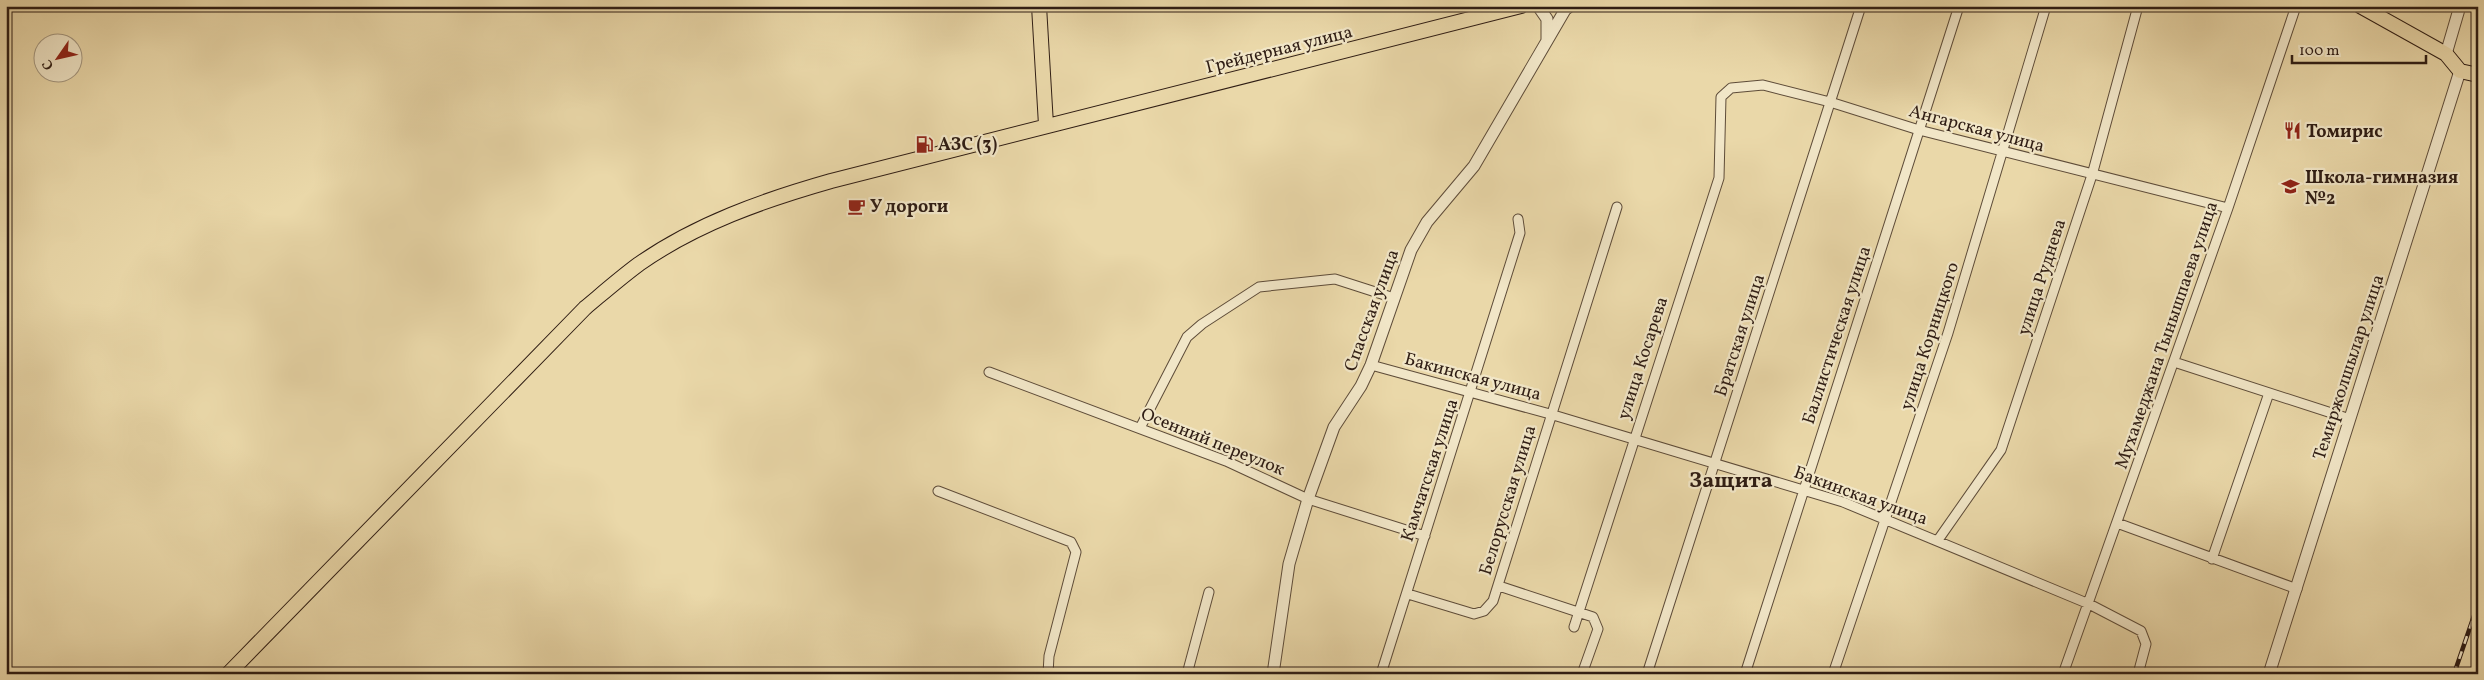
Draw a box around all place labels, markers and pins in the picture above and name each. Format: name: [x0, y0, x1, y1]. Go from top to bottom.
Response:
place label: Томирис: [2306, 120, 2383, 145]
restaurant icon: Томирис: [2282, 121, 2302, 141]
place label: АЗС (3): [938, 133, 998, 158]
fuel station icon: АЗС (3): [914, 134, 934, 154]
place label: Школа-гимназия №2: [2305, 166, 2458, 212]
school or university icon: Школа-гимназия №2: [2281, 177, 2301, 197]
place label: У дороги: [870, 195, 948, 220]
cafe icon: У дороги: [846, 196, 866, 216]

